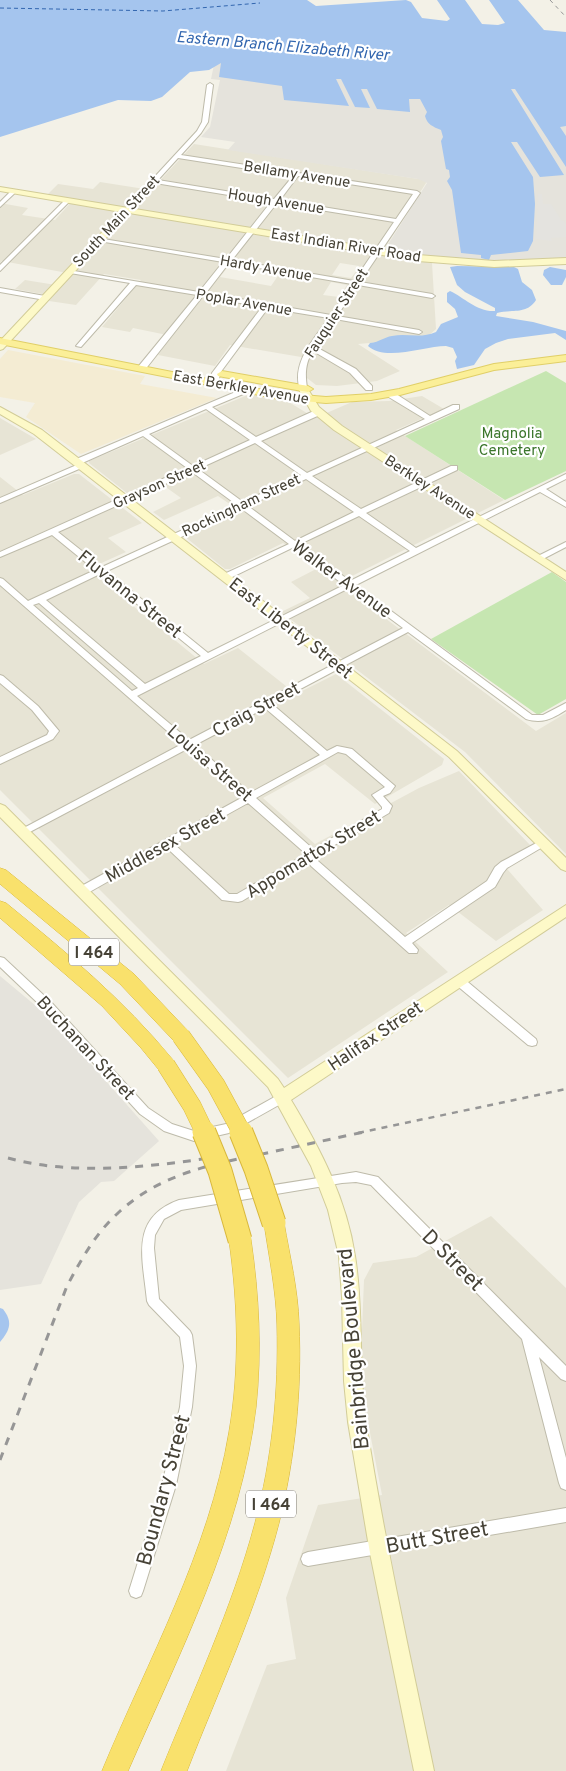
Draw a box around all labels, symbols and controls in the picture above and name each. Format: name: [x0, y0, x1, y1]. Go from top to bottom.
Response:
water label: Eastern Branch Elizabeth River: [176, 28, 392, 66]
street label: Bellamy Avenue: [242, 158, 351, 193]
street label: South Main Street: [69, 172, 165, 272]
street label: Hough Avenue: [226, 185, 325, 219]
street label: East Indian River Road: [269, 225, 422, 268]
street label: Hardy Avenue: [218, 252, 313, 287]
street label: Fauquier Street: [301, 265, 373, 362]
street label: Poplar Avenue: [194, 286, 293, 321]
street label: East Berkley Avenue: [171, 367, 310, 410]
park label: Magnolia Cemetery: [479, 425, 545, 461]
street label: Berkley Avenue: [380, 452, 478, 525]
street label: Grayson Street: [110, 456, 209, 514]
street label: Rockingham Street: [179, 471, 304, 542]
street label: Walker Avenue: [286, 536, 396, 624]
street label: Fluvanna Street: [72, 546, 186, 644]
street label: East Liberty Street: [223, 574, 357, 685]
street label: Craig Street: [209, 678, 305, 743]
street label: Louisa Street: [161, 721, 257, 808]
street label: Middlesex Street: [102, 804, 230, 889]
street label: Appomattox Street: [242, 806, 385, 905]
road number: I 464: [69, 939, 119, 966]
street label: Buchanan Street: [31, 992, 139, 1106]
street label: Halifax Street: [324, 997, 428, 1077]
street label: D Street: [415, 1224, 489, 1298]
street label: Bainbridge Boulevard: [332, 1247, 377, 1451]
street label: Boundary Street: [131, 1412, 198, 1569]
road number: I 464: [246, 1490, 296, 1518]
street label: Butt Street: [384, 1516, 491, 1561]

